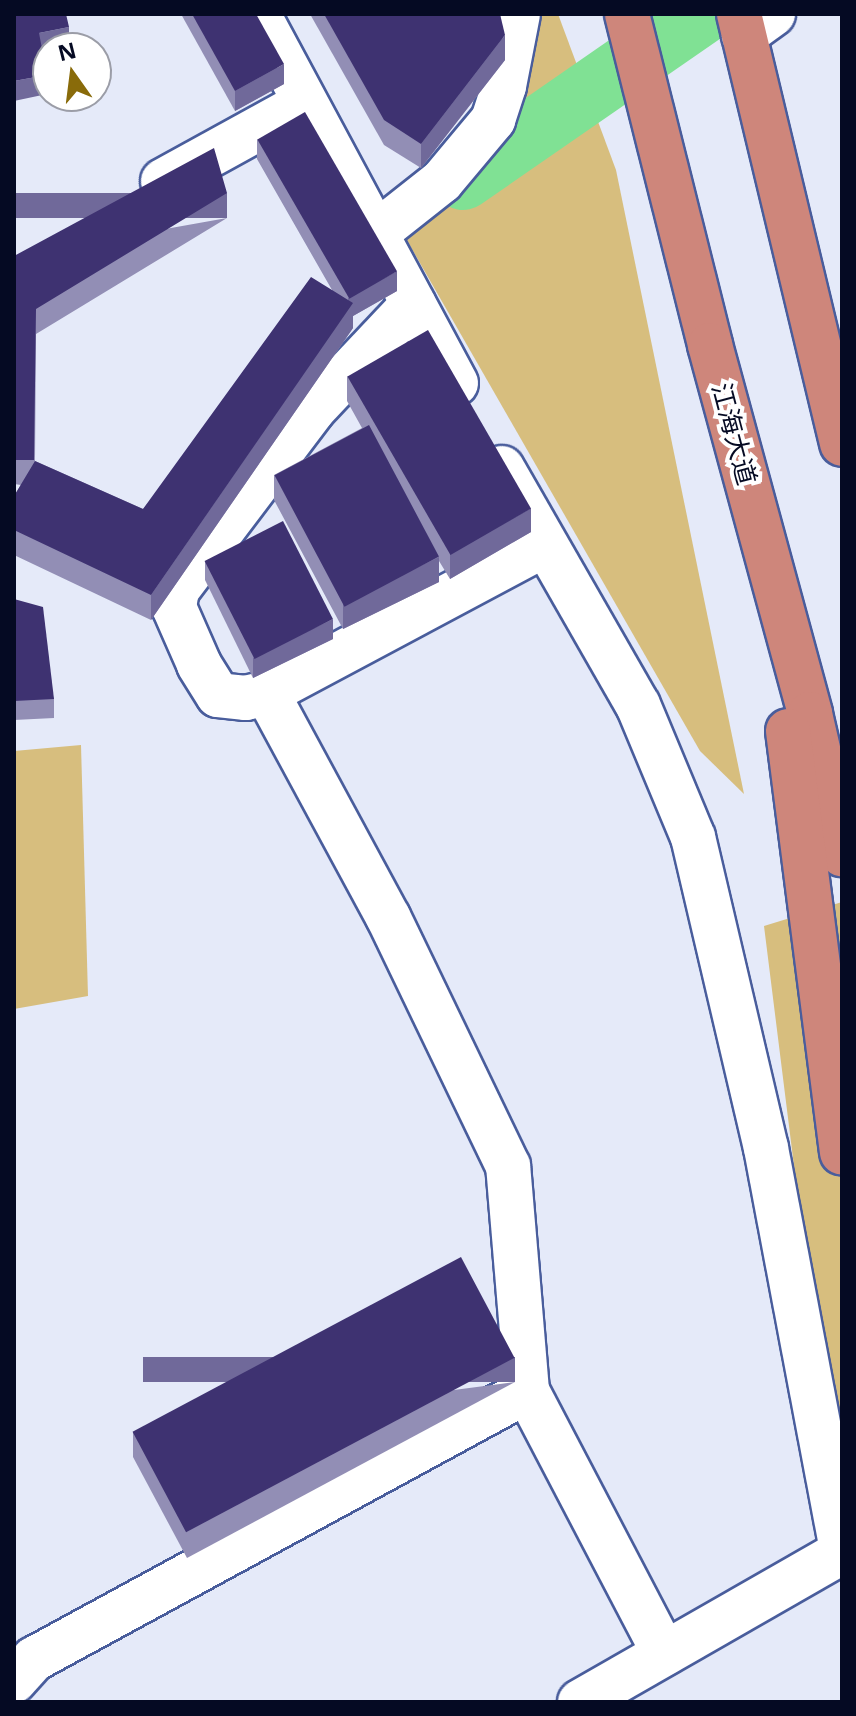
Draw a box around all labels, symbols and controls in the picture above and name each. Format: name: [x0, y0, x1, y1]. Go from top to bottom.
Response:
north arrow: [32, 32, 112, 112]
text: N: [54, 34, 79, 67]
street label: 江海大道: [705, 380, 763, 488]

